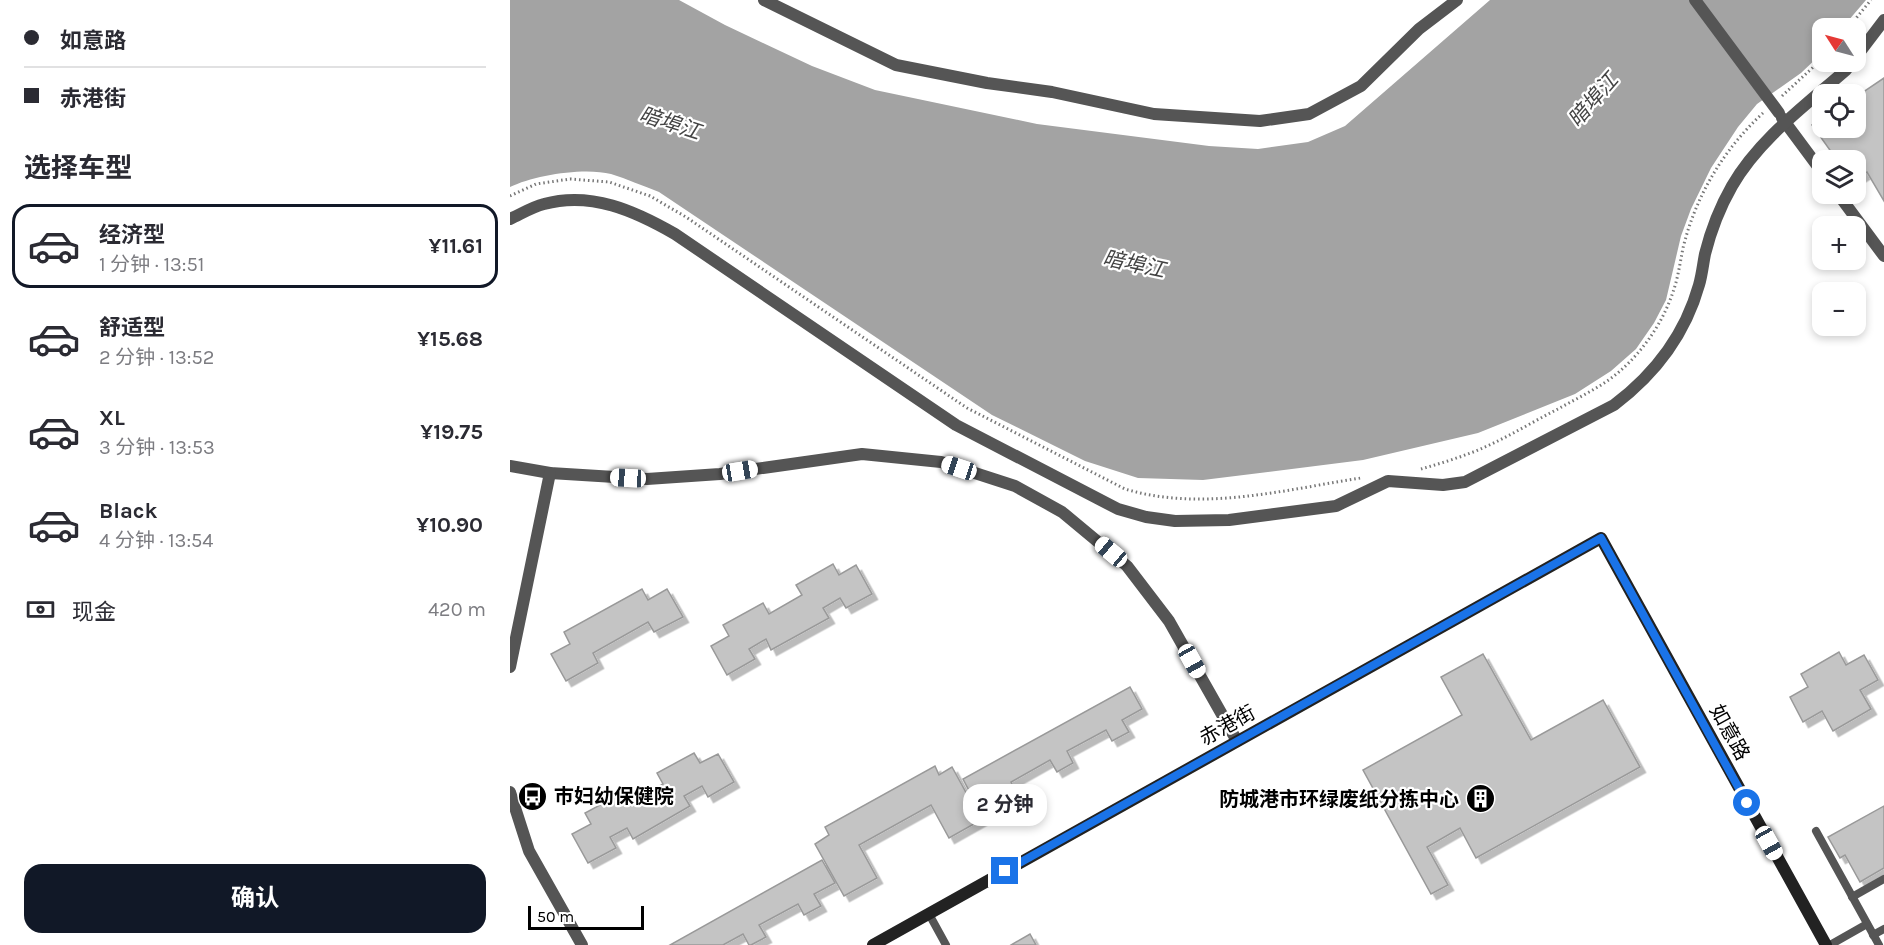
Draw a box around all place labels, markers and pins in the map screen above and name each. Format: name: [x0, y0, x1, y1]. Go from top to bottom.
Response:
bus stop icon: 巿妇幼保健院: [517, 780, 549, 812]
building icon: 防城港市环绿废纸分拣中心: [1464, 783, 1496, 815]
place label: 巿妇幼保健院: [554, 785, 674, 808]
place label: 防城港市环绿废纸分拣中心: [1219, 788, 1459, 811]

